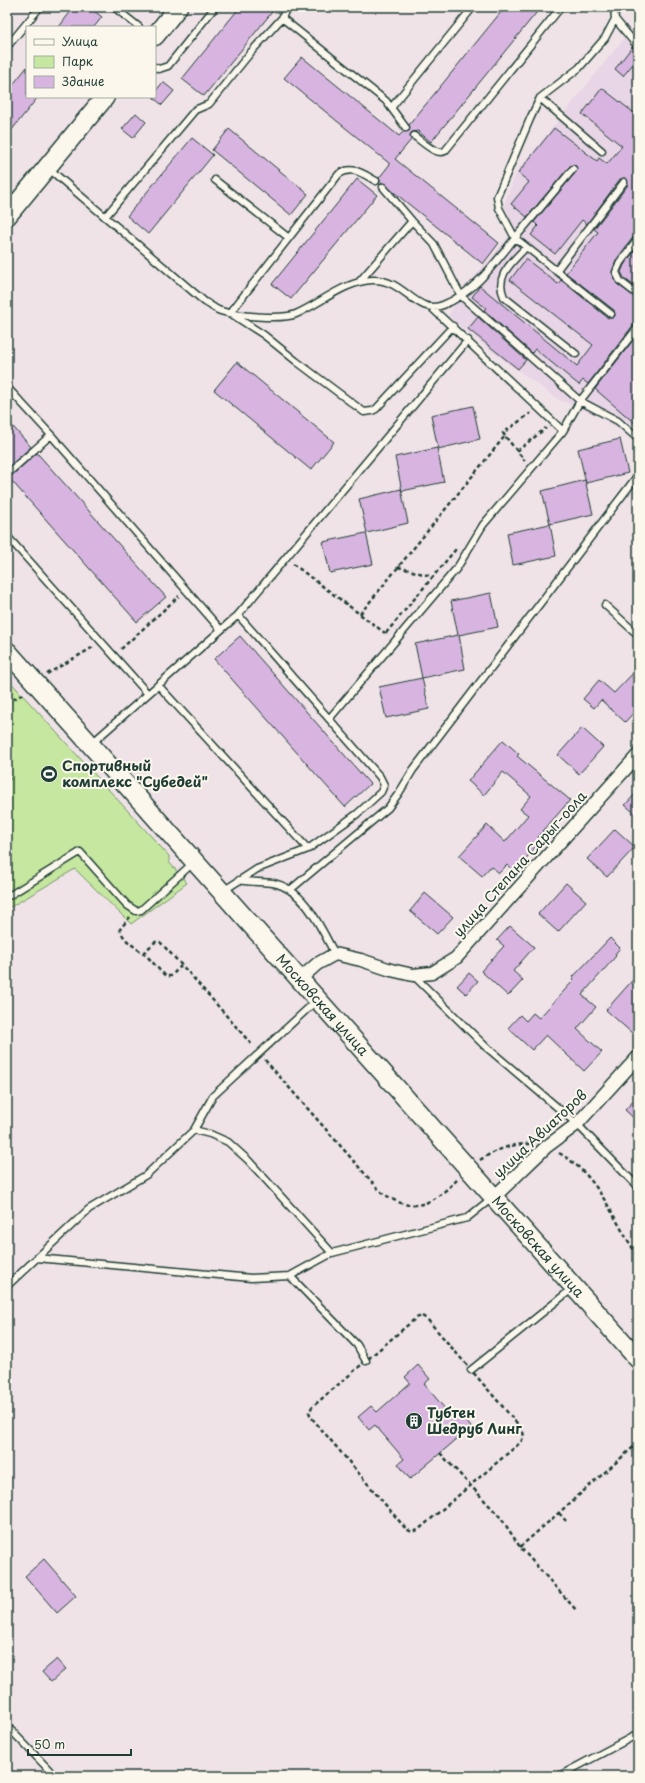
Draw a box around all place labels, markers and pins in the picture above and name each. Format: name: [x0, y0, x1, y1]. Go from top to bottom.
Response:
place label: Спортивный комплекс "Субедей": [62, 755, 208, 792]
sports icon: Спортивный комплекс "Субедей": [39, 764, 59, 784]
place label: Тубтен Шедруб Линг: [427, 1402, 522, 1439]
building icon: Тубтен Шедруб Линг: [404, 1411, 424, 1431]

